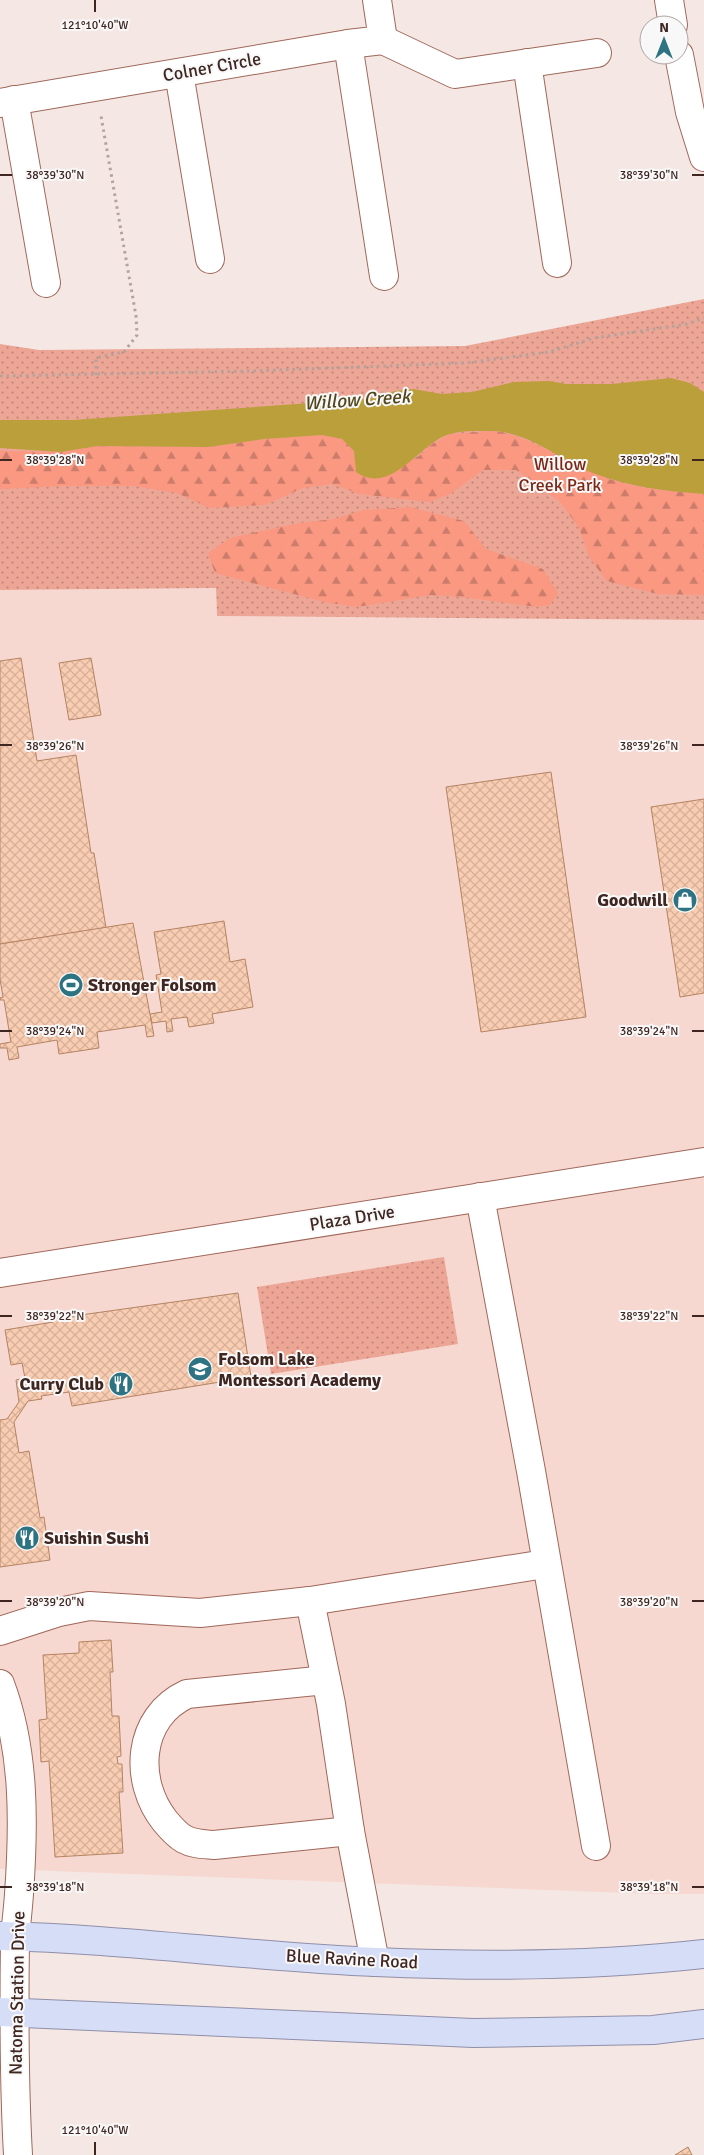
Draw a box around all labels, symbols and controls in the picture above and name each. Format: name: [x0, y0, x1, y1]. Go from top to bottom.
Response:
north arrow: [639, 15, 689, 65]
text: 121°10'40"W: [61, 18, 129, 33]
text: N: [659, 19, 669, 36]
street label: Colner Circle: [161, 48, 263, 86]
text: 38°39'30"N: [26, 168, 84, 183]
text: 38°39'30"N: [620, 168, 678, 183]
water label: Willow Creek: [303, 384, 412, 416]
text: 38°39'28"N: [26, 453, 84, 468]
park label: Willow Creek Park: [519, 453, 601, 496]
text: 38°39'28"N: [620, 453, 678, 468]
text: 38°39'26"N: [26, 739, 84, 754]
text: 38°39'26"N: [620, 739, 678, 754]
shop icon: Goodwill: [672, 887, 698, 913]
place label: Goodwill: [597, 889, 668, 911]
sports icon: Stronger Folsom: [58, 972, 84, 998]
place label: Stronger Folsom: [88, 974, 217, 996]
text: 38°39'24"N: [26, 1024, 84, 1039]
text: 38°39'24"N: [620, 1024, 678, 1039]
street label: Plaza Drive: [308, 1200, 396, 1236]
text: 38°39'22"N: [26, 1309, 84, 1324]
text: 38°39'22"N: [620, 1309, 678, 1324]
place label: Folsom Lake Montessori Academy: [218, 1348, 381, 1391]
school or university icon: Folsom Lake Montessori Academy: [187, 1356, 213, 1382]
restaurant icon: Curry Club: [108, 1371, 134, 1397]
place label: Curry Club: [20, 1373, 104, 1395]
restaurant icon: Suishin Sushi: [14, 1525, 40, 1551]
place label: Suishin Sushi: [44, 1527, 149, 1549]
text: 38°39'20"N: [26, 1595, 84, 1610]
text: 38°39'20"N: [620, 1595, 678, 1610]
text: 38°39'18"N: [26, 1880, 84, 1895]
text: 38°39'18"N: [620, 1880, 678, 1895]
street label: Natoma Station Drive: [5, 1911, 29, 2075]
street label: Blue Ravine Road: [285, 1945, 419, 1973]
text: 121°10'40"W: [61, 2123, 129, 2138]

